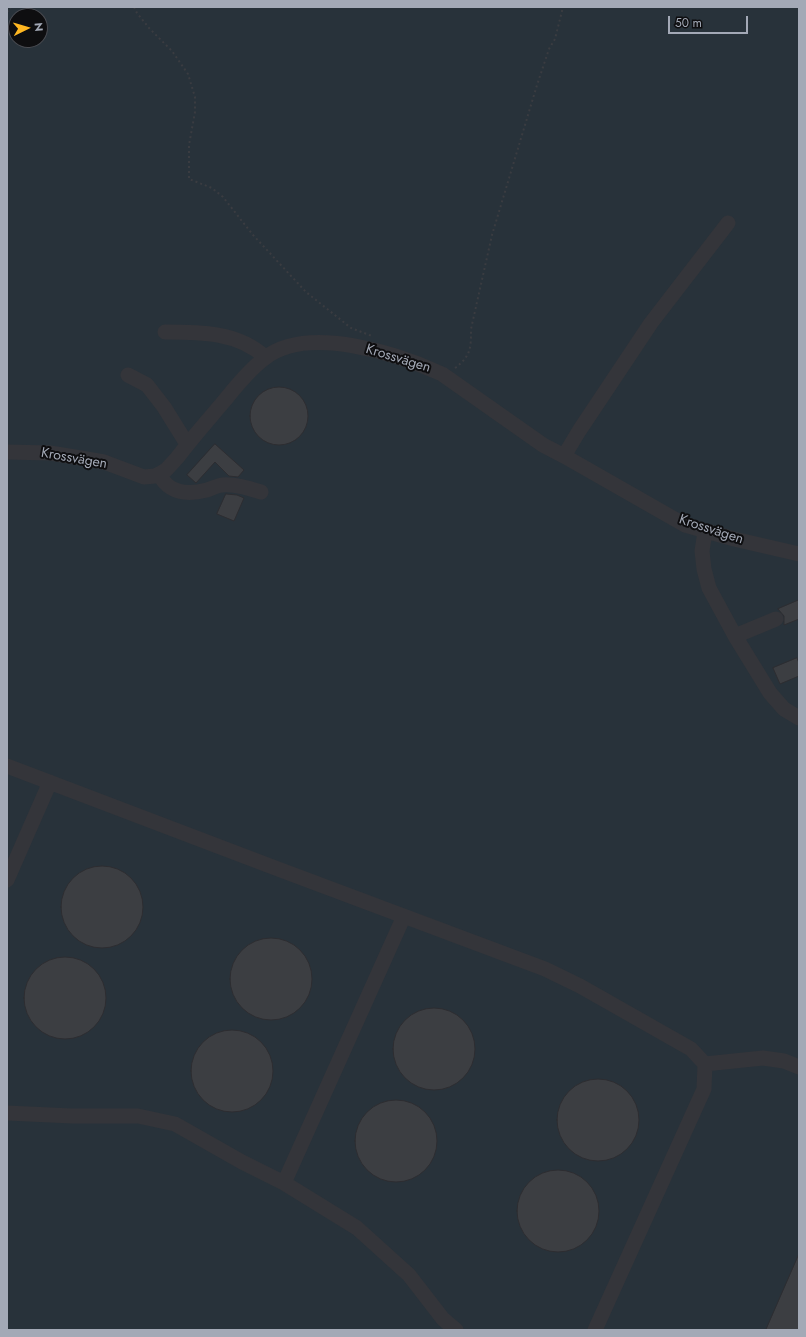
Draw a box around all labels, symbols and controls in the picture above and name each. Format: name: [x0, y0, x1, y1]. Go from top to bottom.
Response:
north arrow: [8, 8, 48, 48]
scale bar: [670, 8, 750, 34]
text: 50 m: [675, 14, 702, 32]
text: N: [31, 22, 47, 32]
street label: Krossvägen: [364, 341, 432, 377]
street label: Krossvägen: [40, 445, 108, 473]
street label: Krossvägen: [677, 512, 745, 548]

